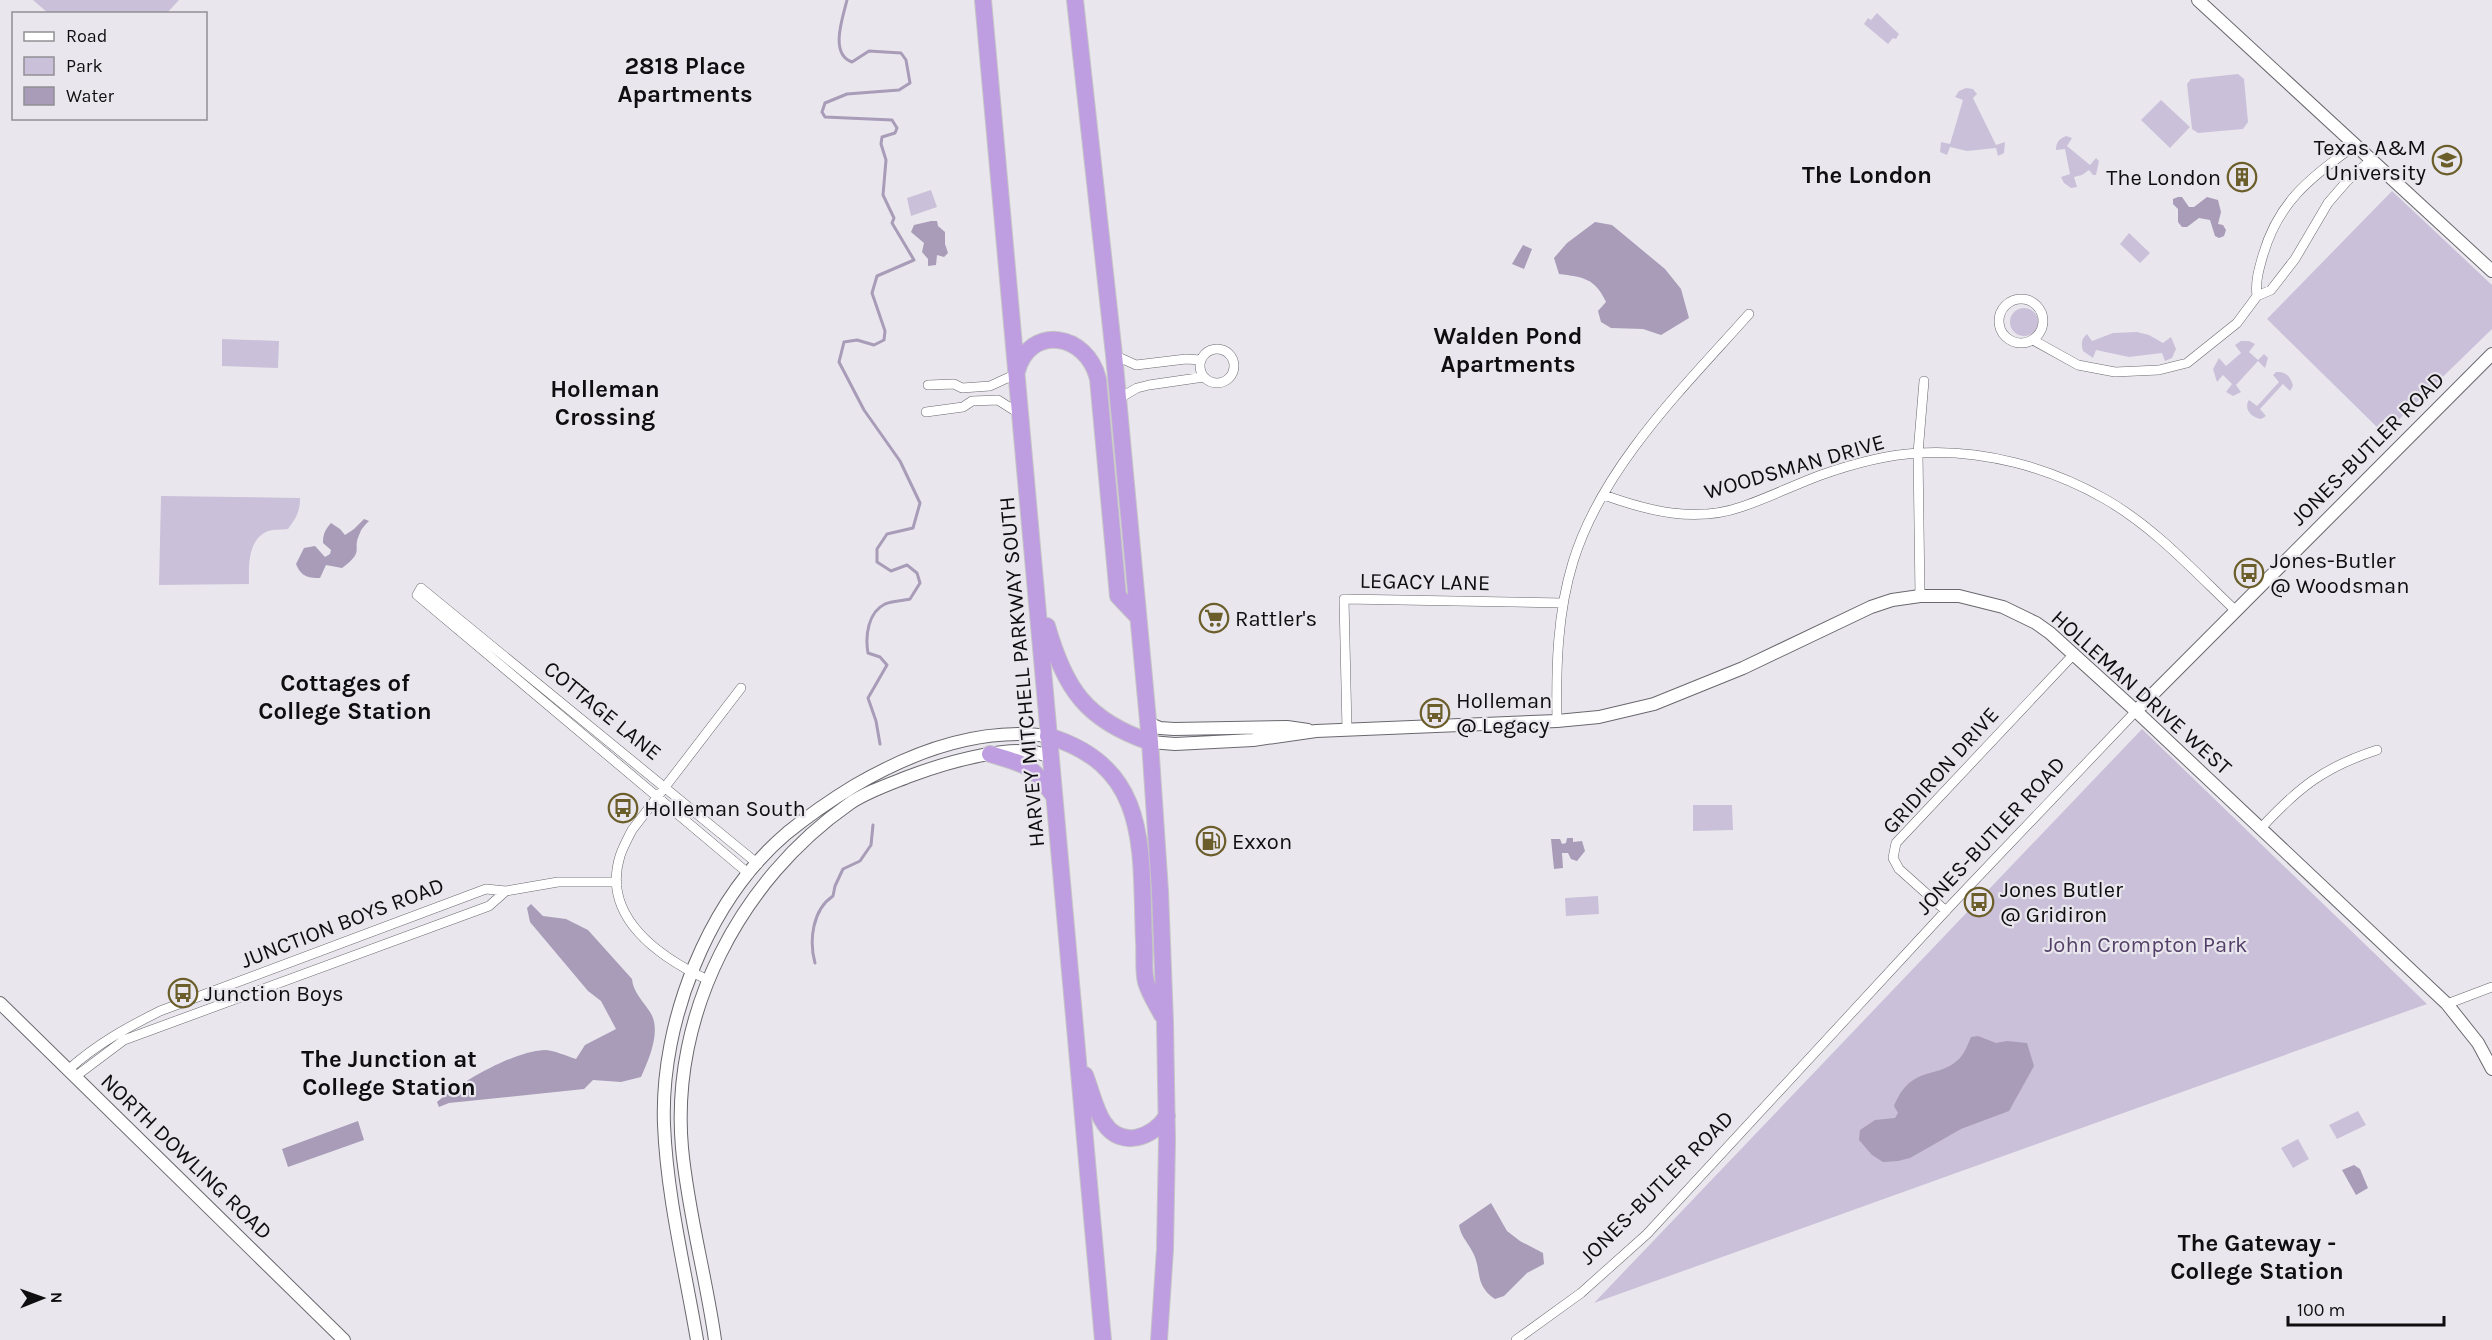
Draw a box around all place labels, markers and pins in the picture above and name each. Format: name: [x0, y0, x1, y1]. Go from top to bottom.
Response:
place label: Texas A&M University: [2314, 135, 2426, 186]
school or university icon: Texas A&M University: [2431, 144, 2463, 176]
building icon: The London: [2226, 161, 2258, 193]
place label: The London: [2106, 165, 2221, 191]
place label: Jones-Butler @ Woodsman: [2270, 548, 2409, 599]
bus stop icon: Jones-Butler @ Woodsman: [2233, 557, 2265, 589]
supermarket icon: Rattler's: [1198, 602, 1230, 634]
place label: Rattler's: [1235, 606, 1317, 632]
place label: Holleman @ Legacy: [1456, 688, 1552, 739]
bus stop icon: Holleman @ Legacy: [1419, 697, 1451, 729]
bus stop icon: Holleman South: [607, 792, 639, 824]
place label: Holleman South: [644, 796, 806, 822]
fuel station icon: Exxon: [1195, 825, 1227, 857]
place label: Exxon: [1232, 829, 1292, 855]
place label: Jones Butler @ Gridiron: [2000, 877, 2123, 928]
bus stop icon: Jones Butler @ Gridiron: [1963, 886, 1995, 918]
bus stop icon: Junction Boys: [167, 977, 199, 1009]
place label: Junction Boys: [204, 981, 344, 1007]

